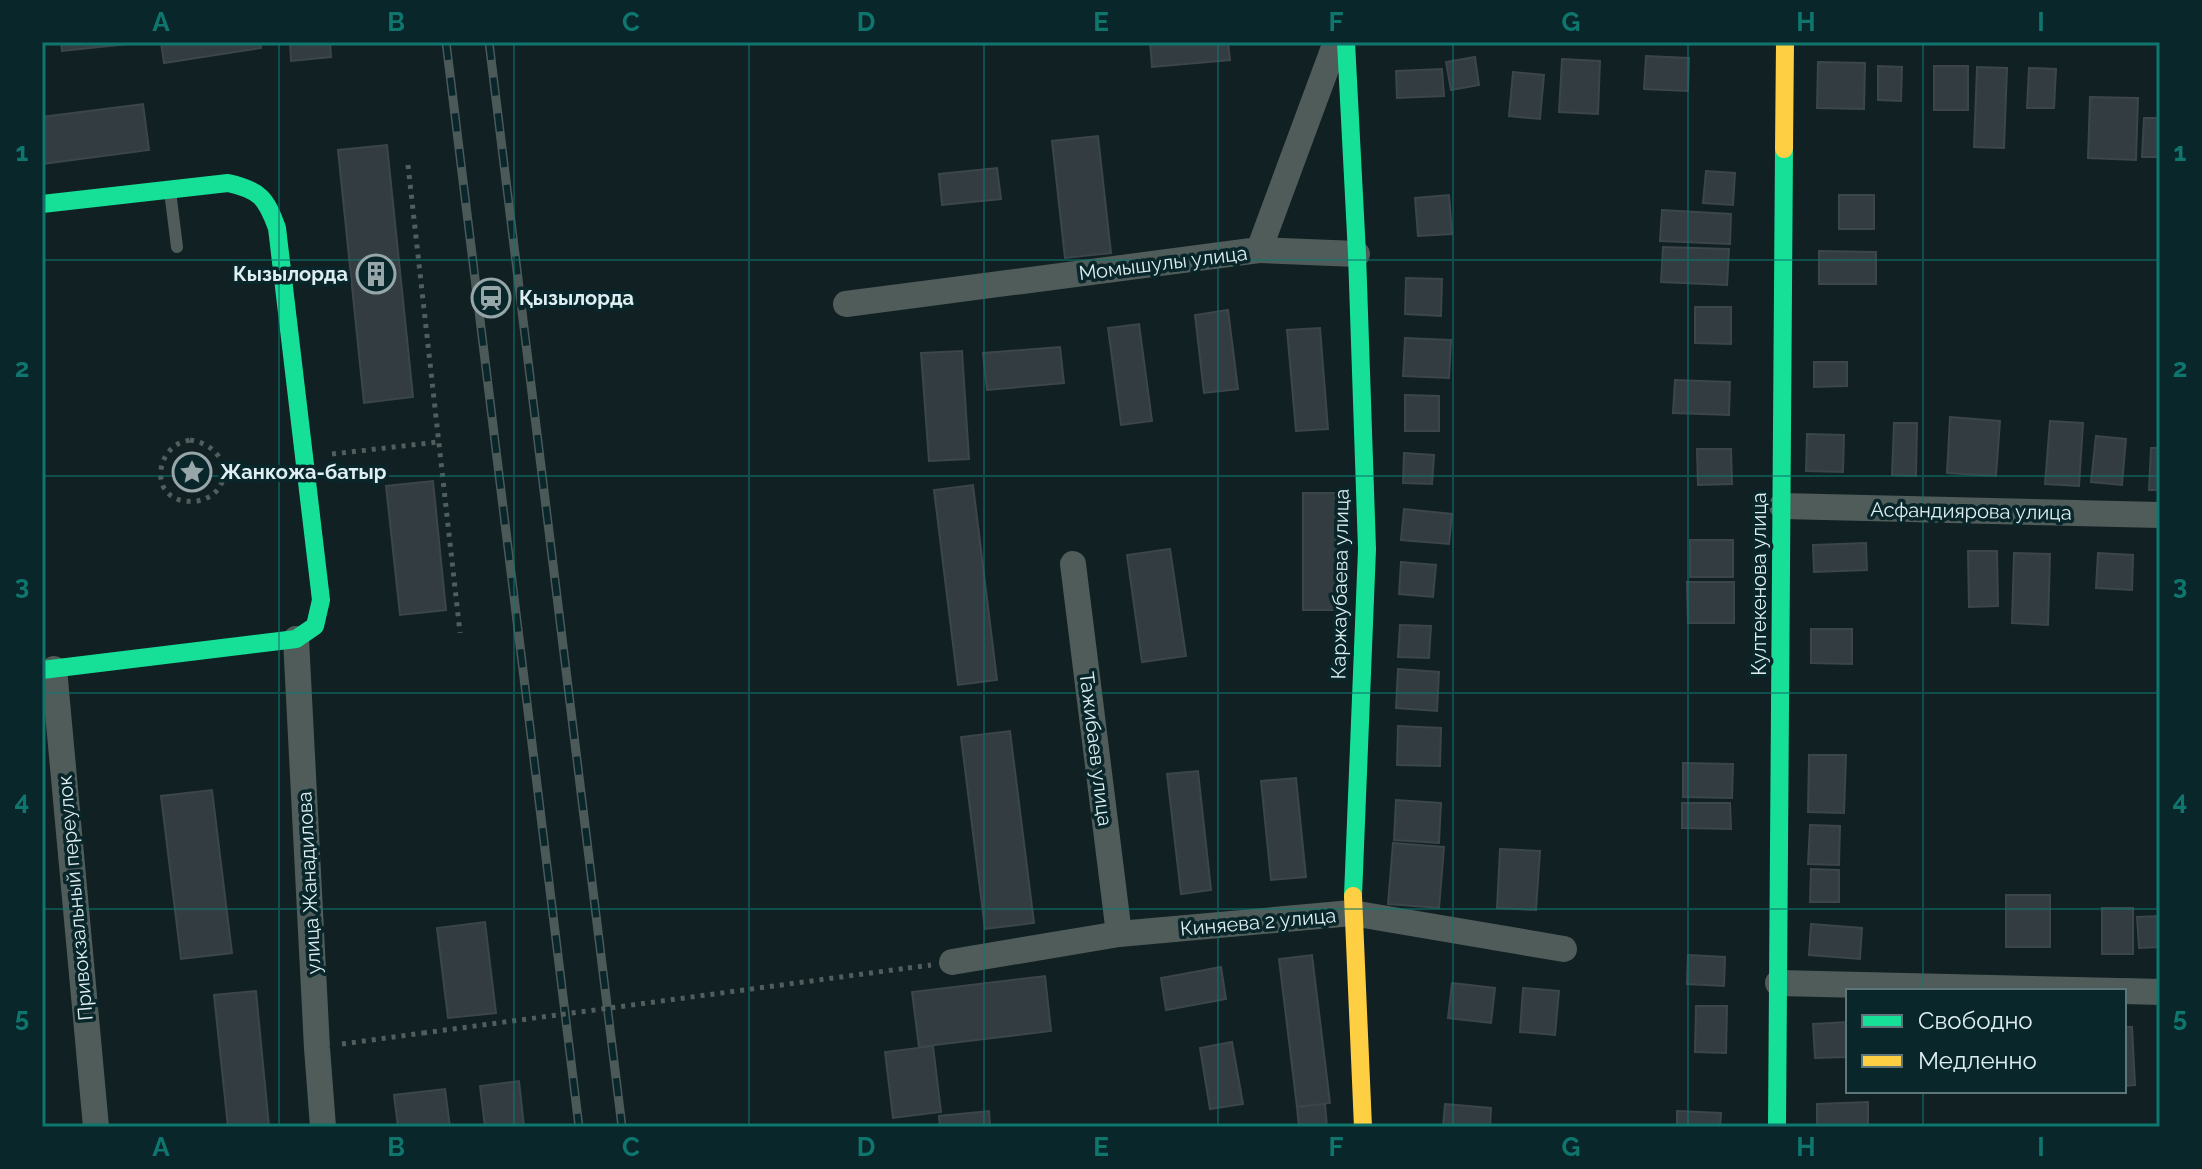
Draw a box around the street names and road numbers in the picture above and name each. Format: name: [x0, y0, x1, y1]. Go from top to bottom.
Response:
street label: Момышулы улица: [1077, 241, 1249, 285]
street label: Каржаубаева улица: [1326, 488, 1354, 680]
street label: Култекенова улица: [1747, 492, 1771, 676]
street label: Асфандиярова улица: [1870, 497, 2072, 525]
street label: Тажибаев улица: [1075, 670, 1117, 828]
street label: Привокзальный переулок: [52, 774, 98, 1022]
street label: улица Жанадилова: [292, 791, 326, 975]
street label: Киняева 2 улица: [1179, 903, 1337, 941]

